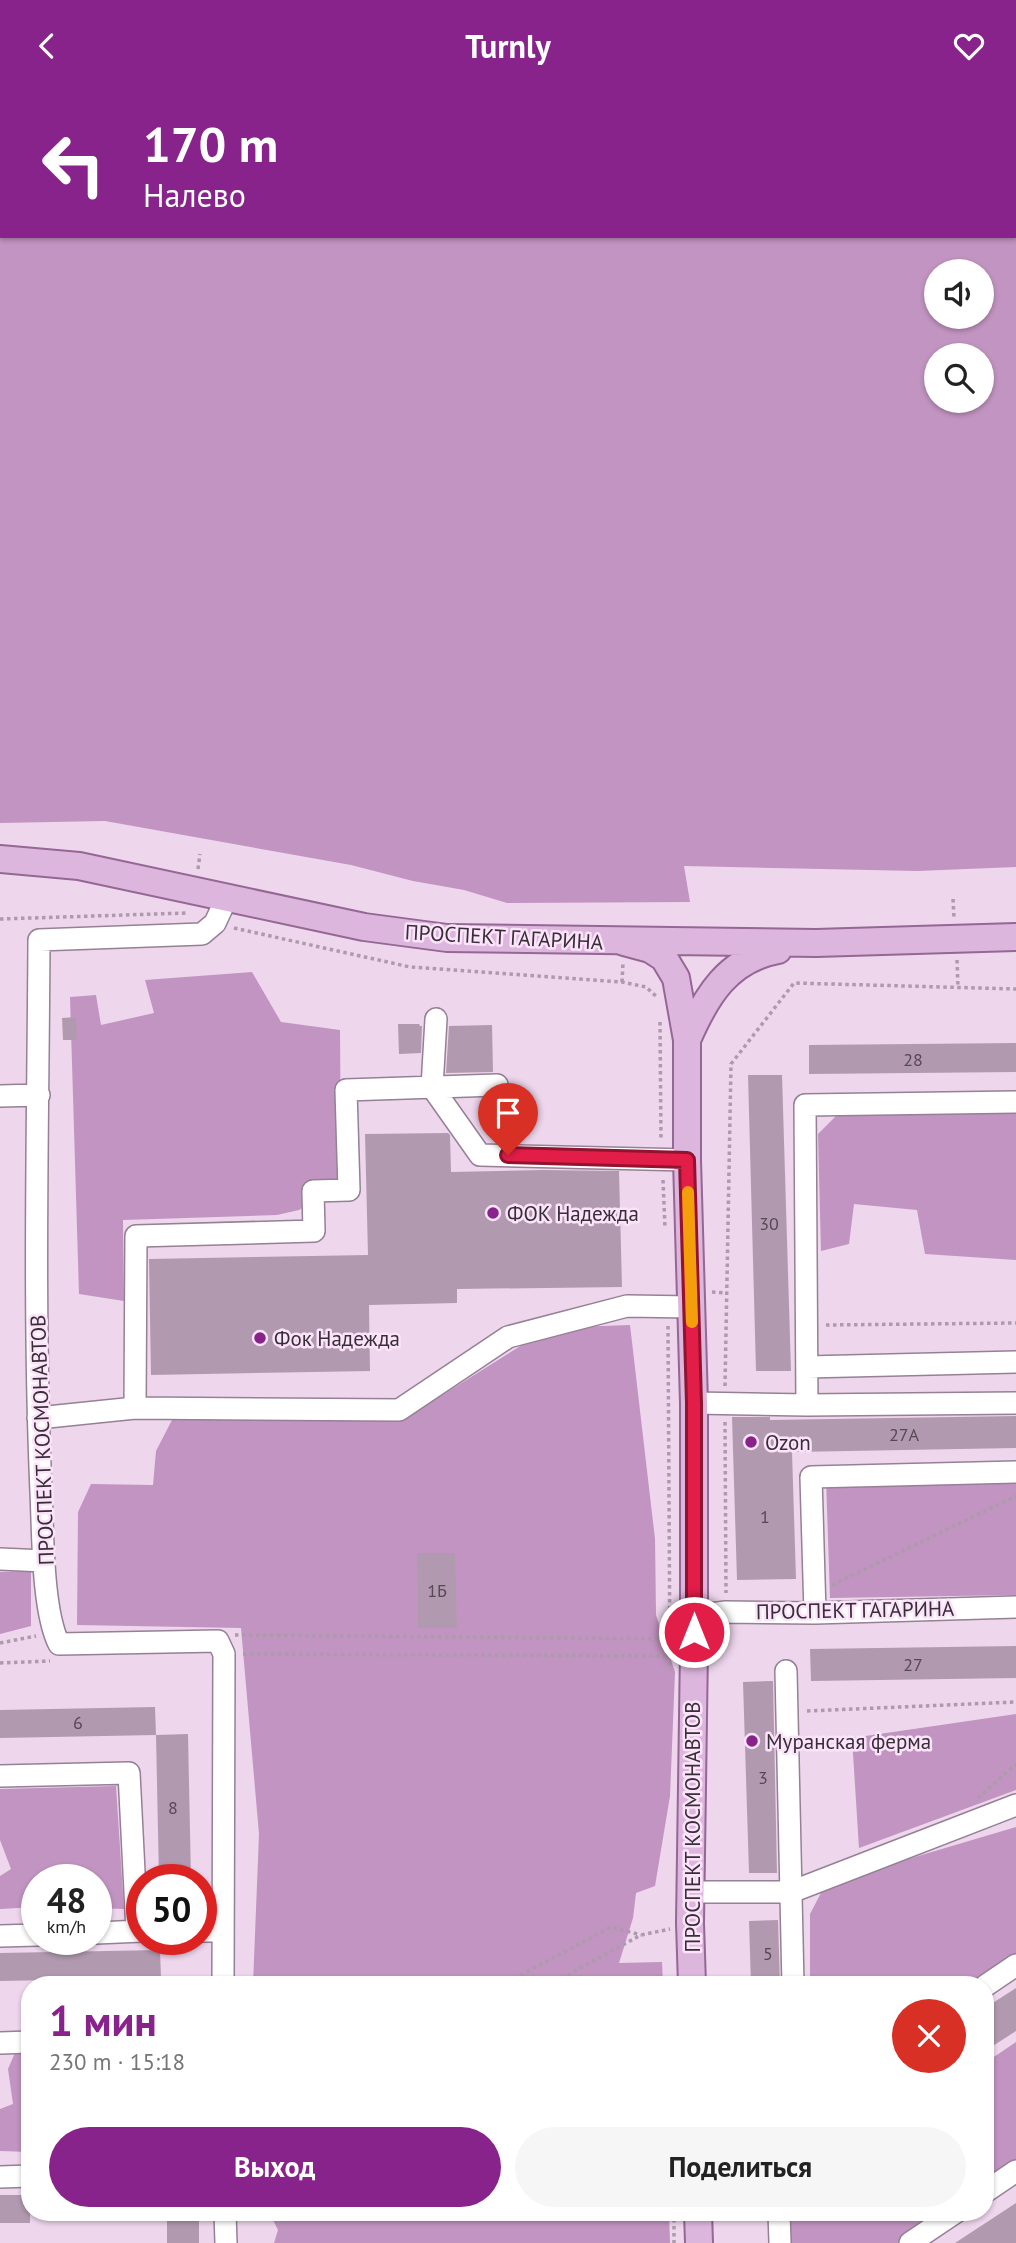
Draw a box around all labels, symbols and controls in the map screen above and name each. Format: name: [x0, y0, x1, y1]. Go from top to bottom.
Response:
text: Turnly: [465, 25, 551, 67]
icon: back: [28, 27, 66, 65]
icon: heart: [950, 27, 988, 65]
text: 170 m: [143, 112, 278, 176]
icon: left: [28, 119, 119, 210]
text: Налево: [143, 174, 246, 216]
map controls: [924, 259, 994, 413]
button: sound: [924, 259, 994, 329]
button: search: [924, 343, 994, 413]
street label: ПРОСПЕКТ ГАГАРИНА: [404, 918, 604, 956]
house number: 28: [903, 1048, 923, 1071]
pin: [478, 1083, 538, 1155]
icon: arrive: [489, 1094, 527, 1132]
place label: ФОК Надежда: [507, 1200, 639, 1227]
marker: ФОК Надежда: [485, 1205, 501, 1221]
house number: 30: [759, 1212, 779, 1235]
street label: ПРОСПЕКТ КОСМОНАВТОВ: [24, 1314, 60, 1566]
place label: Фок Надежда: [274, 1325, 400, 1352]
marker: Фок Надежда: [252, 1330, 268, 1346]
house number: 27А: [889, 1423, 920, 1446]
place label: Ozon: [765, 1429, 811, 1456]
marker: Ozon: [743, 1434, 759, 1450]
house number: 1: [760, 1505, 770, 1528]
house number: 1Б: [427, 1579, 447, 1602]
position arrow: [657, 1595, 731, 1669]
street label: ПРОСПЕКТ ГАГАРИНА: [756, 1595, 955, 1625]
house number: 27: [903, 1653, 923, 1676]
street label: ПРОСПЕКТ КОСМОНАВТОВ: [679, 1702, 706, 1952]
house number: 6: [73, 1711, 83, 1734]
place label: Муранская ферма: [766, 1728, 931, 1755]
marker: Муранская ферма: [744, 1733, 760, 1749]
house number: 3: [758, 1766, 768, 1789]
house number: 8: [168, 1796, 178, 1819]
speed limit sign: 50: [126, 1864, 217, 1955]
text: 48: [47, 1877, 86, 1923]
text: km/h: [47, 1915, 86, 1938]
house number: 5: [763, 1942, 773, 1965]
text: 1 мин: [49, 1993, 157, 2048]
button: close: [892, 1999, 966, 2073]
text: 230 m · 15:18: [49, 2047, 185, 2076]
button: Выход: [49, 2127, 501, 2207]
button: Поделиться: [515, 2127, 966, 2207]

